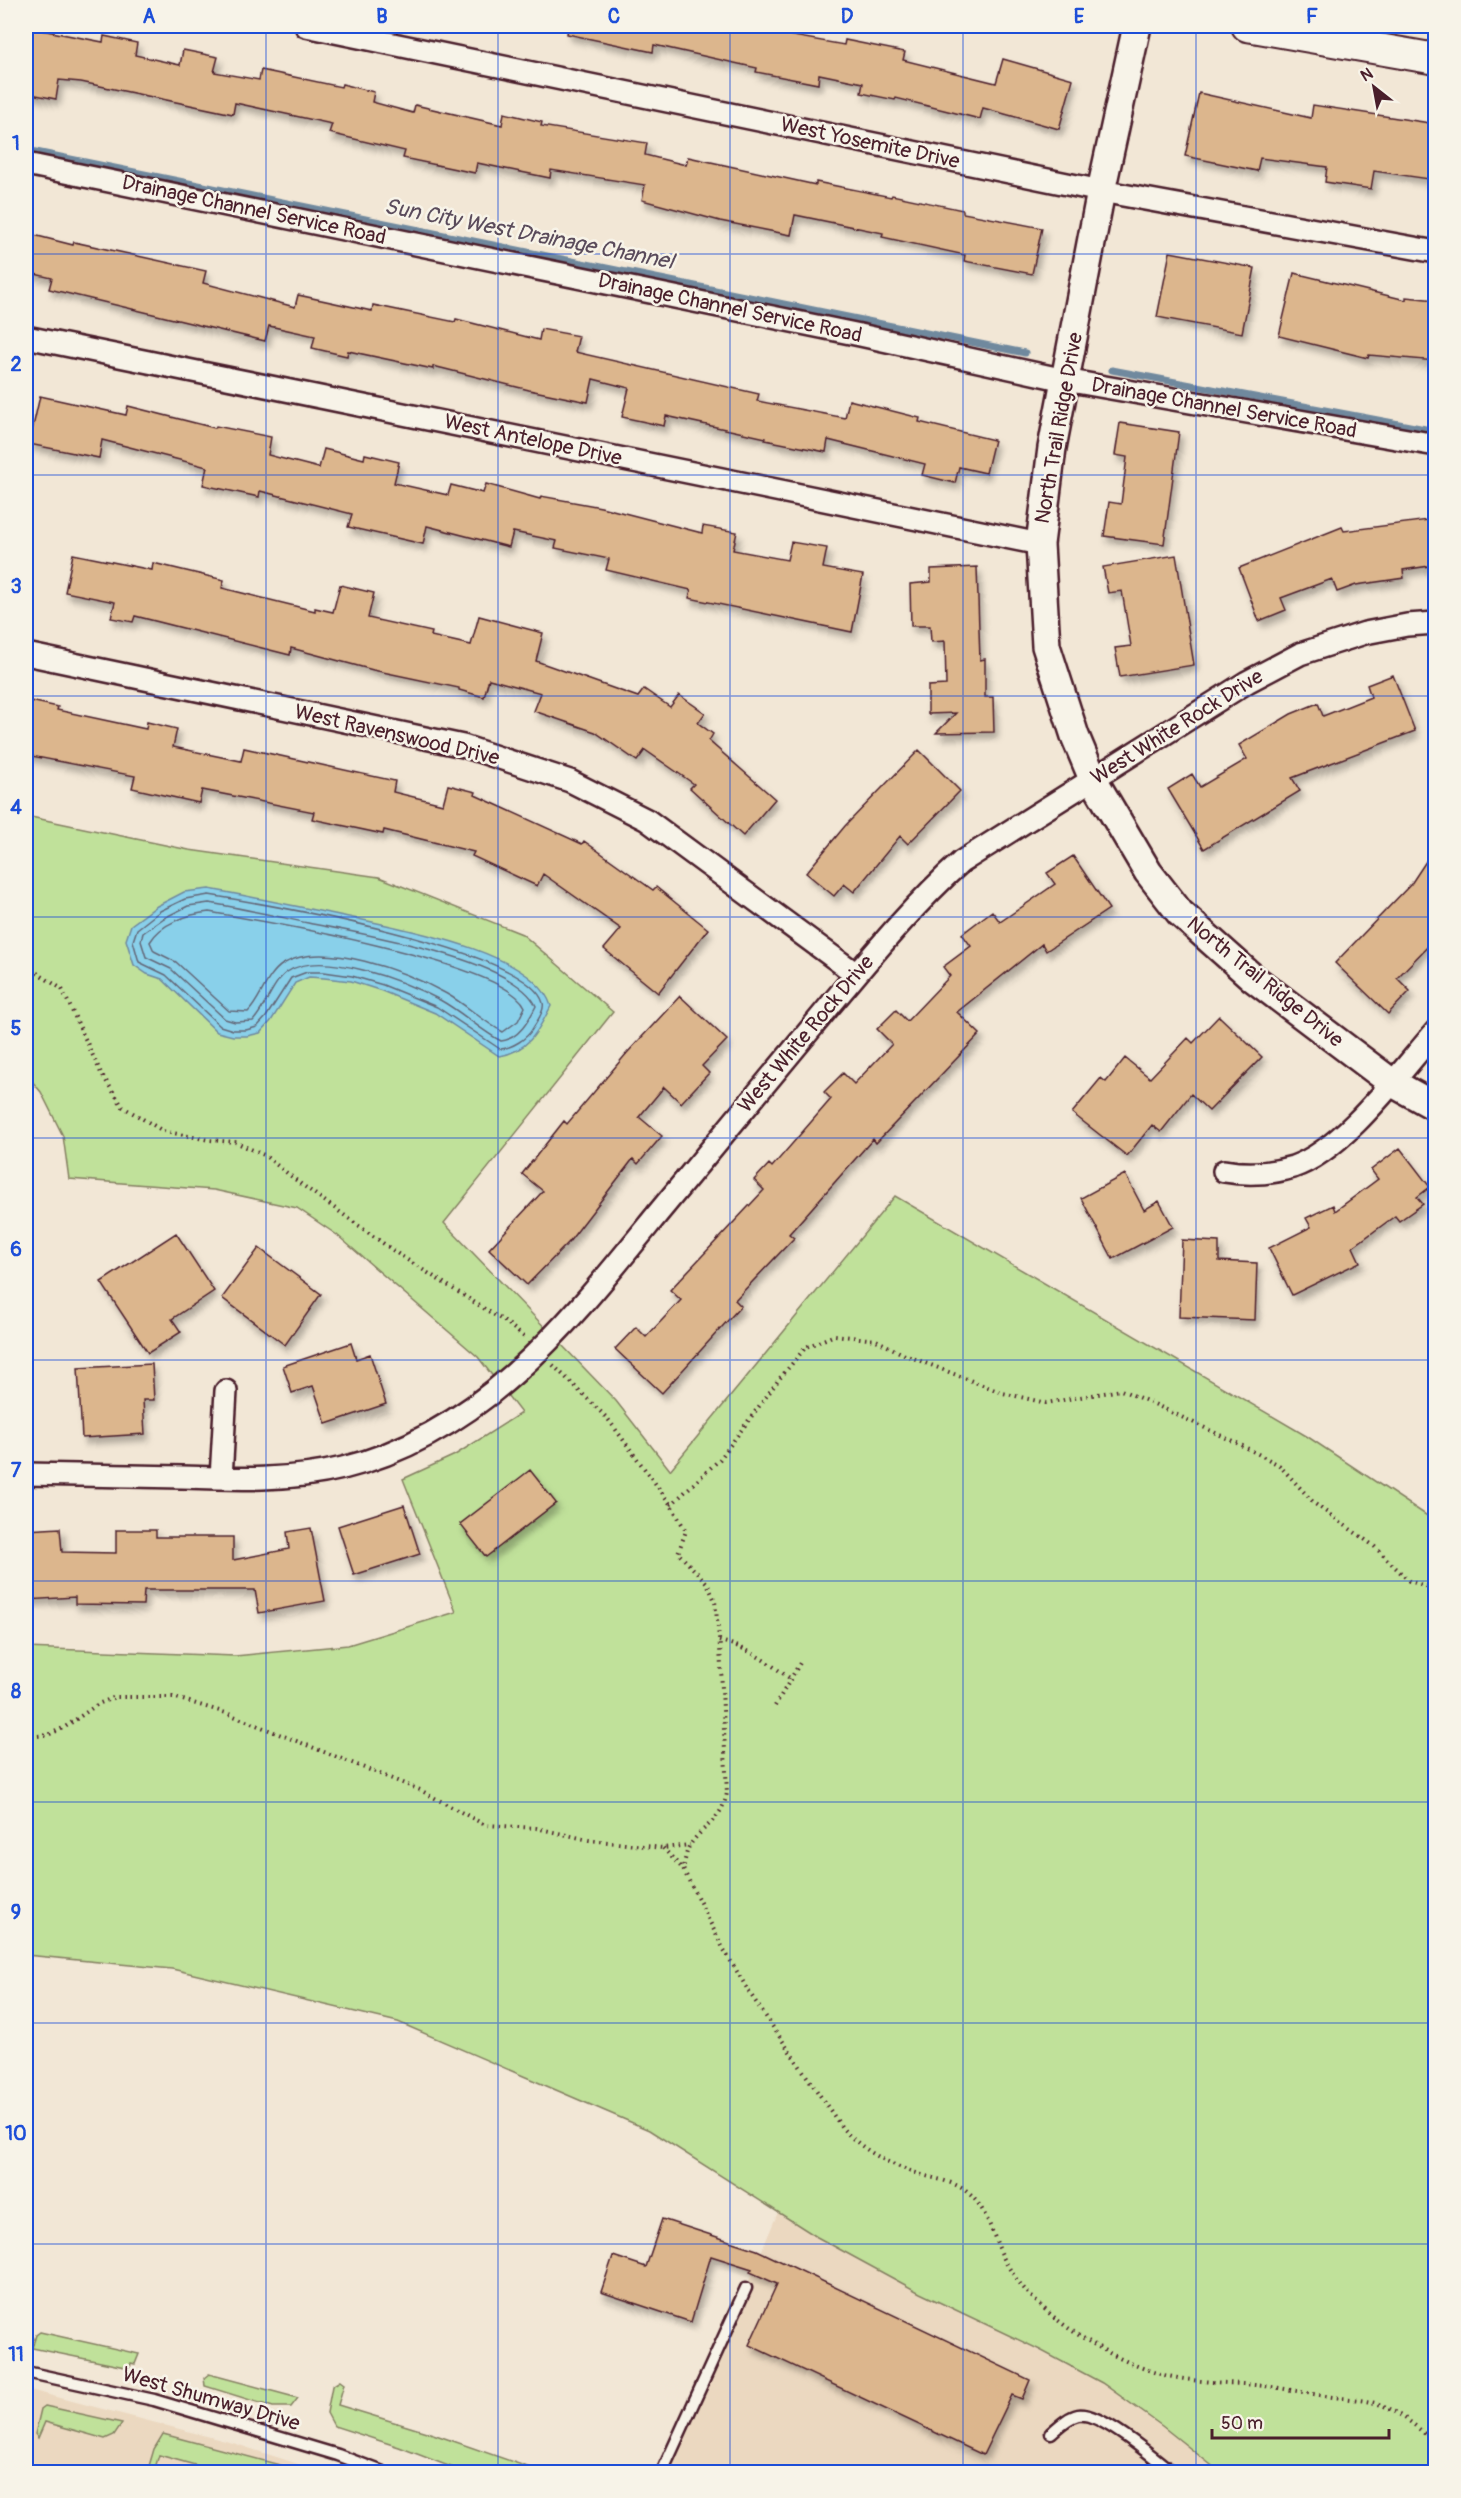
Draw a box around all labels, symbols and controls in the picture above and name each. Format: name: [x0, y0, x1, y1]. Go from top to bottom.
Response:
text: A: [143, 4, 156, 29]
text: B: [376, 4, 388, 29]
text: C: [608, 4, 620, 29]
text: D: [841, 4, 854, 29]
text: E: [1074, 4, 1085, 29]
text: F: [1306, 4, 1318, 29]
north arrow: [1344, 57, 1404, 117]
text: N: [1357, 64, 1377, 86]
street label: West Yosemite Drive: [778, 111, 963, 175]
text: 1: [12, 131, 20, 156]
street label: Drainage Channel Service Road: [120, 169, 388, 251]
water label: Sun City West Drainage Channel: [382, 192, 679, 276]
street label: Drainage Channel Service Road: [596, 267, 864, 349]
street label: North Trail Ridge Drive: [1029, 330, 1089, 526]
text: 2: [10, 352, 22, 377]
street label: Drainage Channel Service Road: [1089, 371, 1359, 445]
street label: West Antelope Drive: [442, 408, 625, 472]
text: 3: [10, 574, 22, 599]
street label: West White Rock Drive: [1086, 663, 1269, 791]
street label: West Ravenswood Drive: [292, 698, 503, 772]
text: 4: [10, 795, 22, 820]
street label: North Trail Ridge Drive: [1181, 911, 1349, 1054]
street label: West White Rock Drive: [732, 949, 880, 1119]
text: 5: [11, 1016, 22, 1041]
text: 6: [10, 1237, 22, 1262]
text: 7: [11, 1458, 22, 1483]
text: 8: [11, 1679, 21, 1704]
text: 9: [11, 1900, 21, 1925]
text: 10: [5, 2121, 27, 2146]
text: 11: [8, 2342, 24, 2367]
street label: West Shumway Drive: [119, 2361, 304, 2437]
scale bar: [1212, 2402, 1389, 2440]
text: 50 m: [1221, 2412, 1263, 2435]

